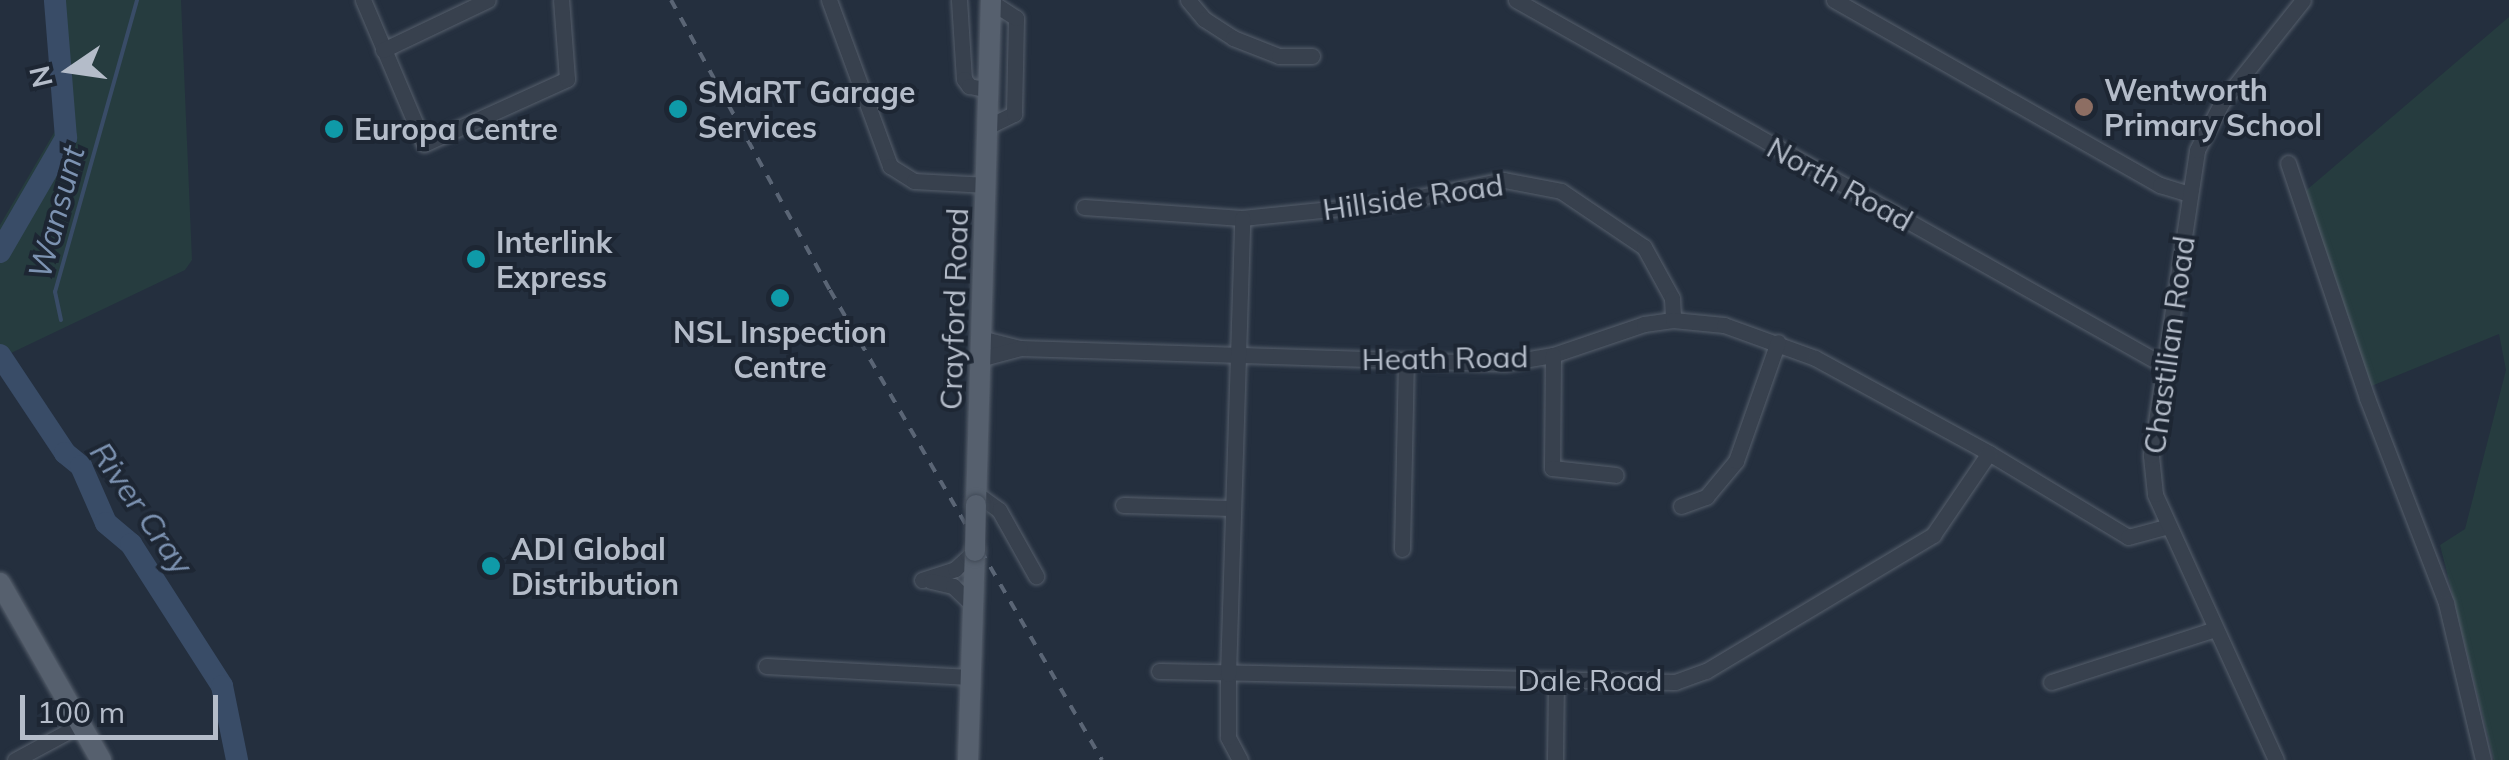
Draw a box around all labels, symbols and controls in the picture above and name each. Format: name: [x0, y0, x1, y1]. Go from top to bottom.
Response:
north arrow: [20, 20, 120, 120]
text: N: [21, 63, 60, 91]
place label: Wentworth Primary School: [2104, 72, 2322, 142]
place label: SMaRT Garage Services: [698, 74, 915, 144]
marker: Wentworth Primary School: [2073, 96, 2095, 118]
marker: SMaRT Garage Services: [667, 98, 689, 120]
place label: Europa Centre: [354, 111, 558, 147]
marker: Europa Centre: [323, 118, 345, 140]
street label: North Road: [1761, 129, 1919, 239]
water label: Wansunt: [20, 141, 92, 283]
street label: Hillside Road: [1320, 167, 1506, 227]
street label: Crayford Road: [932, 207, 976, 411]
place label: Interlink Express: [496, 224, 612, 294]
street label: Chastilian Road: [2136, 234, 2202, 456]
marker: Interlink Express: [465, 248, 487, 270]
marker: NSL Inspection Centre: [769, 287, 791, 309]
place label: NSL Inspection Centre: [673, 314, 887, 384]
street label: Heath Road: [1361, 339, 1529, 377]
water label: River Cray: [82, 434, 202, 582]
place label: ADI Global Distribution: [511, 531, 679, 602]
marker: ADI Global Distribution: [480, 555, 502, 577]
street label: Dale Road: [1517, 662, 1663, 698]
scale bar: [25, 675, 222, 737]
text: 100 m: [37, 693, 125, 731]

